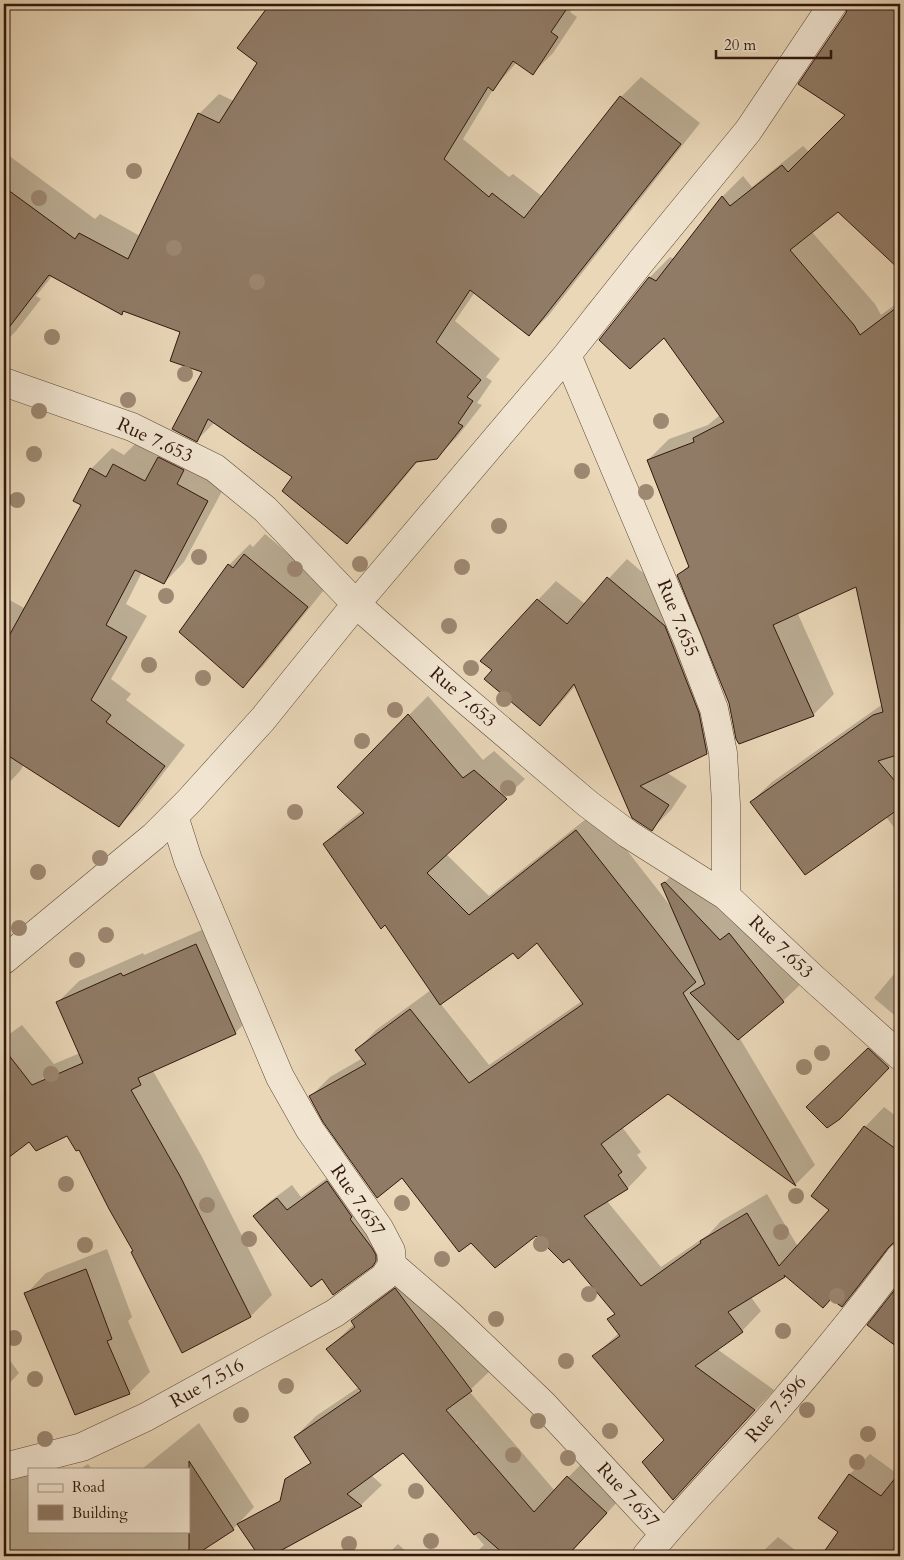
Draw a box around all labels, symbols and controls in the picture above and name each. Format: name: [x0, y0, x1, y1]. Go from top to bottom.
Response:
scale bar: [716, 28, 832, 60]
text: 20 m: [724, 35, 756, 55]
street label: Rue 7.653: [113, 411, 197, 469]
street label: Rue 7.655: [651, 576, 705, 660]
street label: Rue 7.653: [424, 661, 502, 733]
street label: Rue 7.653: [743, 909, 819, 985]
street label: Rue 7.657: [325, 1159, 392, 1241]
street label: Rue 7.516: [165, 1352, 249, 1414]
street label: Rue 7.596: [740, 1370, 812, 1448]
street label: Rue 7.657: [591, 1456, 665, 1534]
legend: [28, 1468, 190, 1532]
text: Road: [72, 1477, 105, 1497]
text: Building: [72, 1503, 128, 1523]

